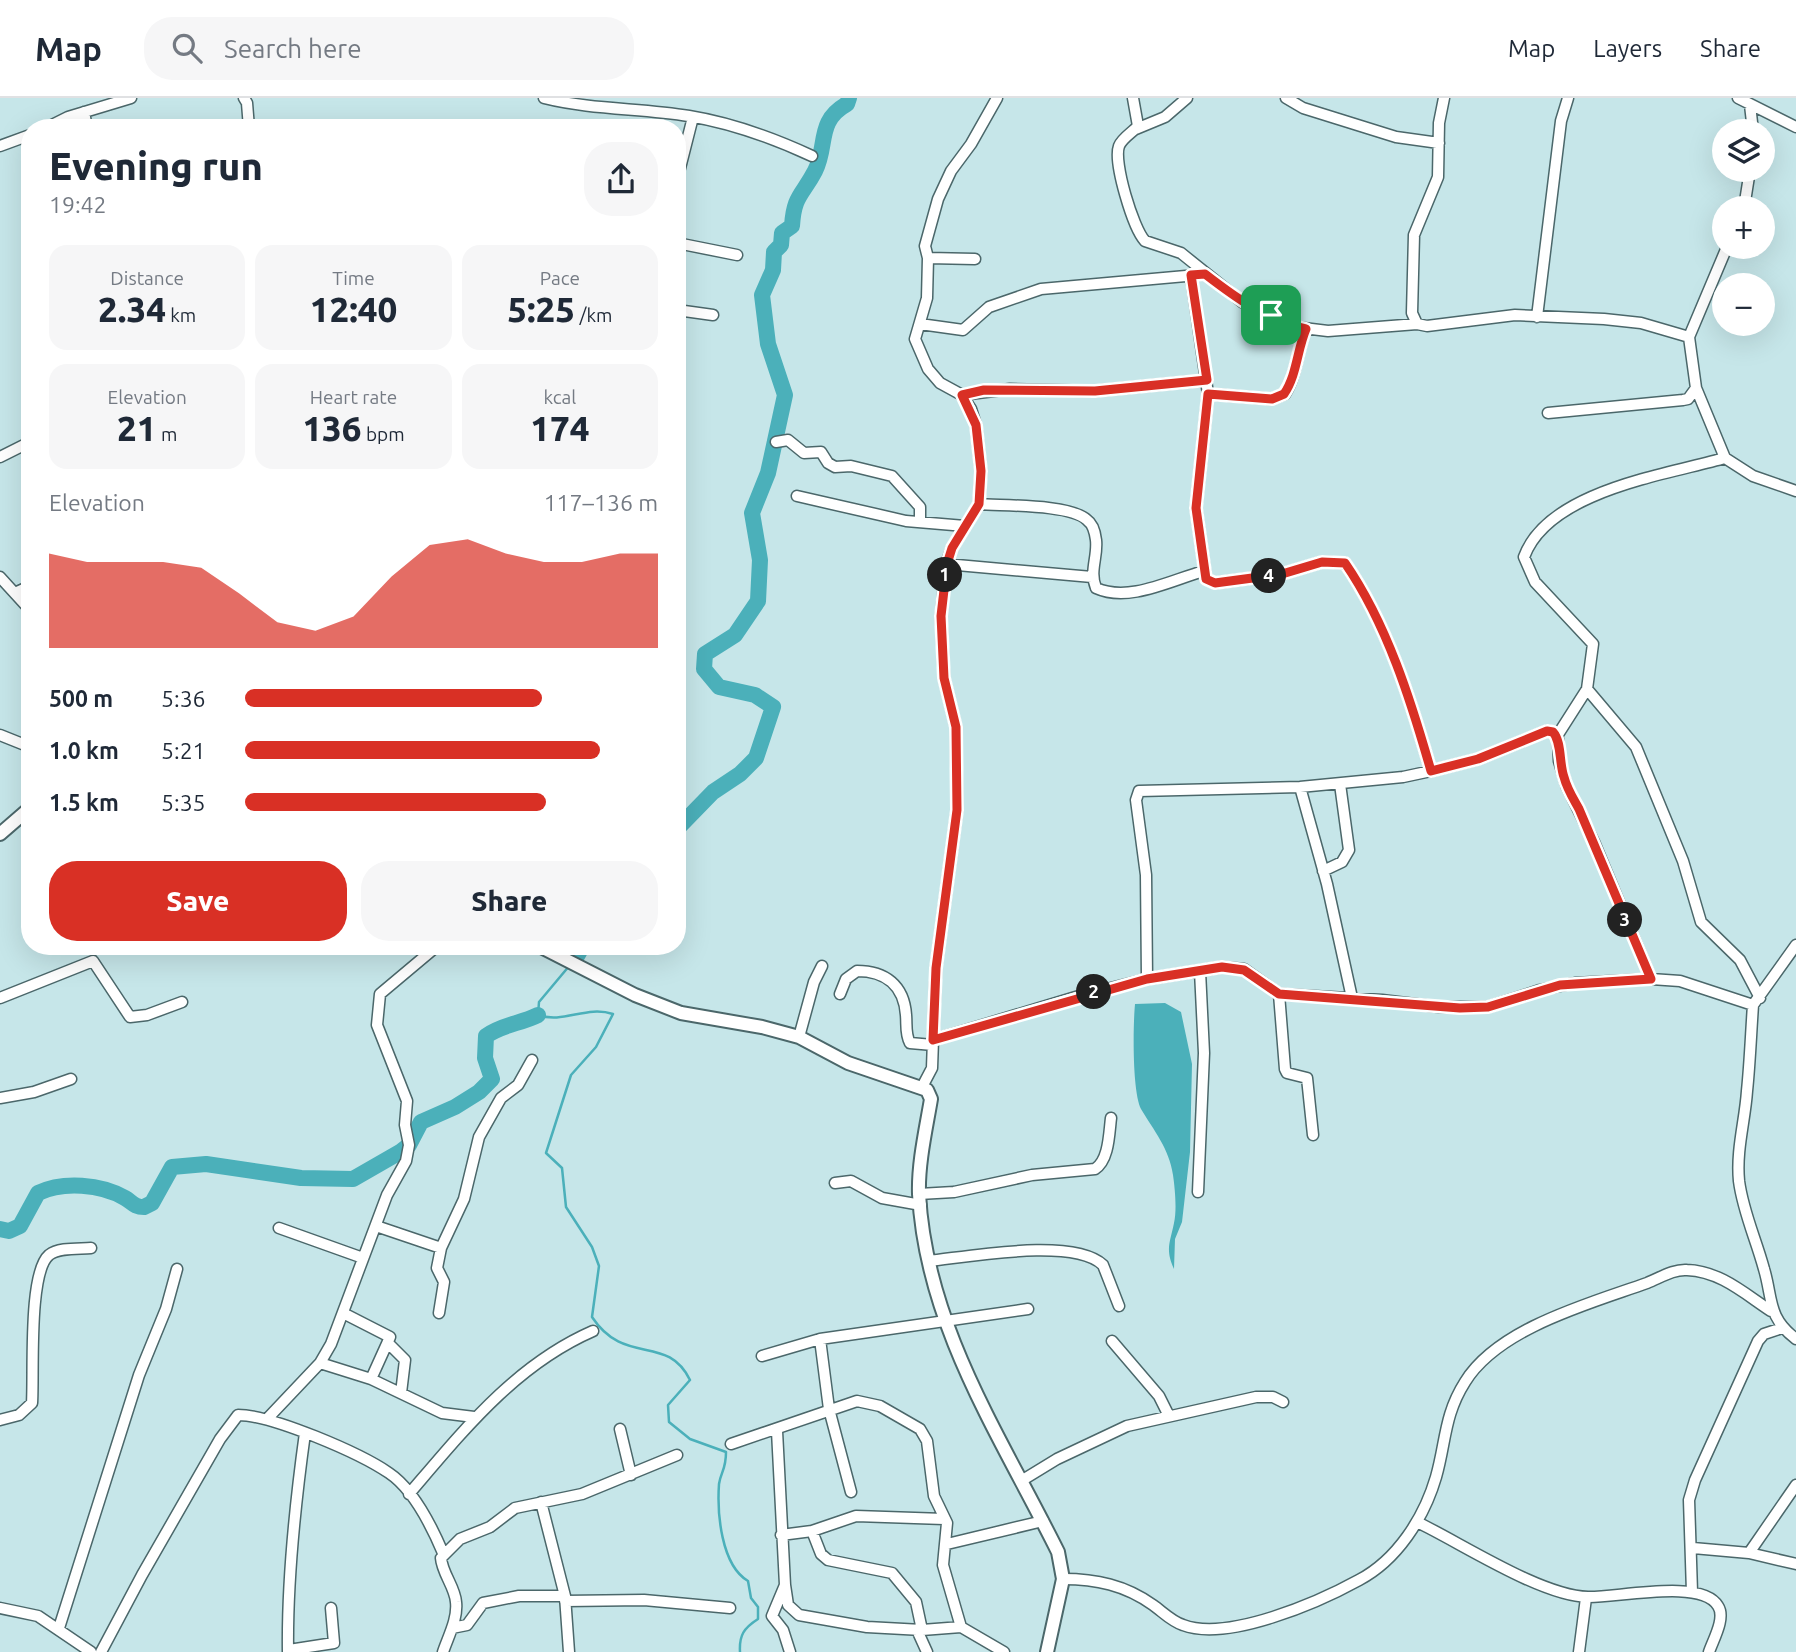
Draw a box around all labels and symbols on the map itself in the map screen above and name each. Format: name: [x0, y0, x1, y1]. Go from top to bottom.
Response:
pin: [1241, 285, 1301, 345]
pin: 1: [928, 558, 962, 592]
pin: 4: [1252, 559, 1286, 594]
pin: 3: [1608, 902, 1642, 938]
pin: 2: [1076, 974, 1112, 1010]

